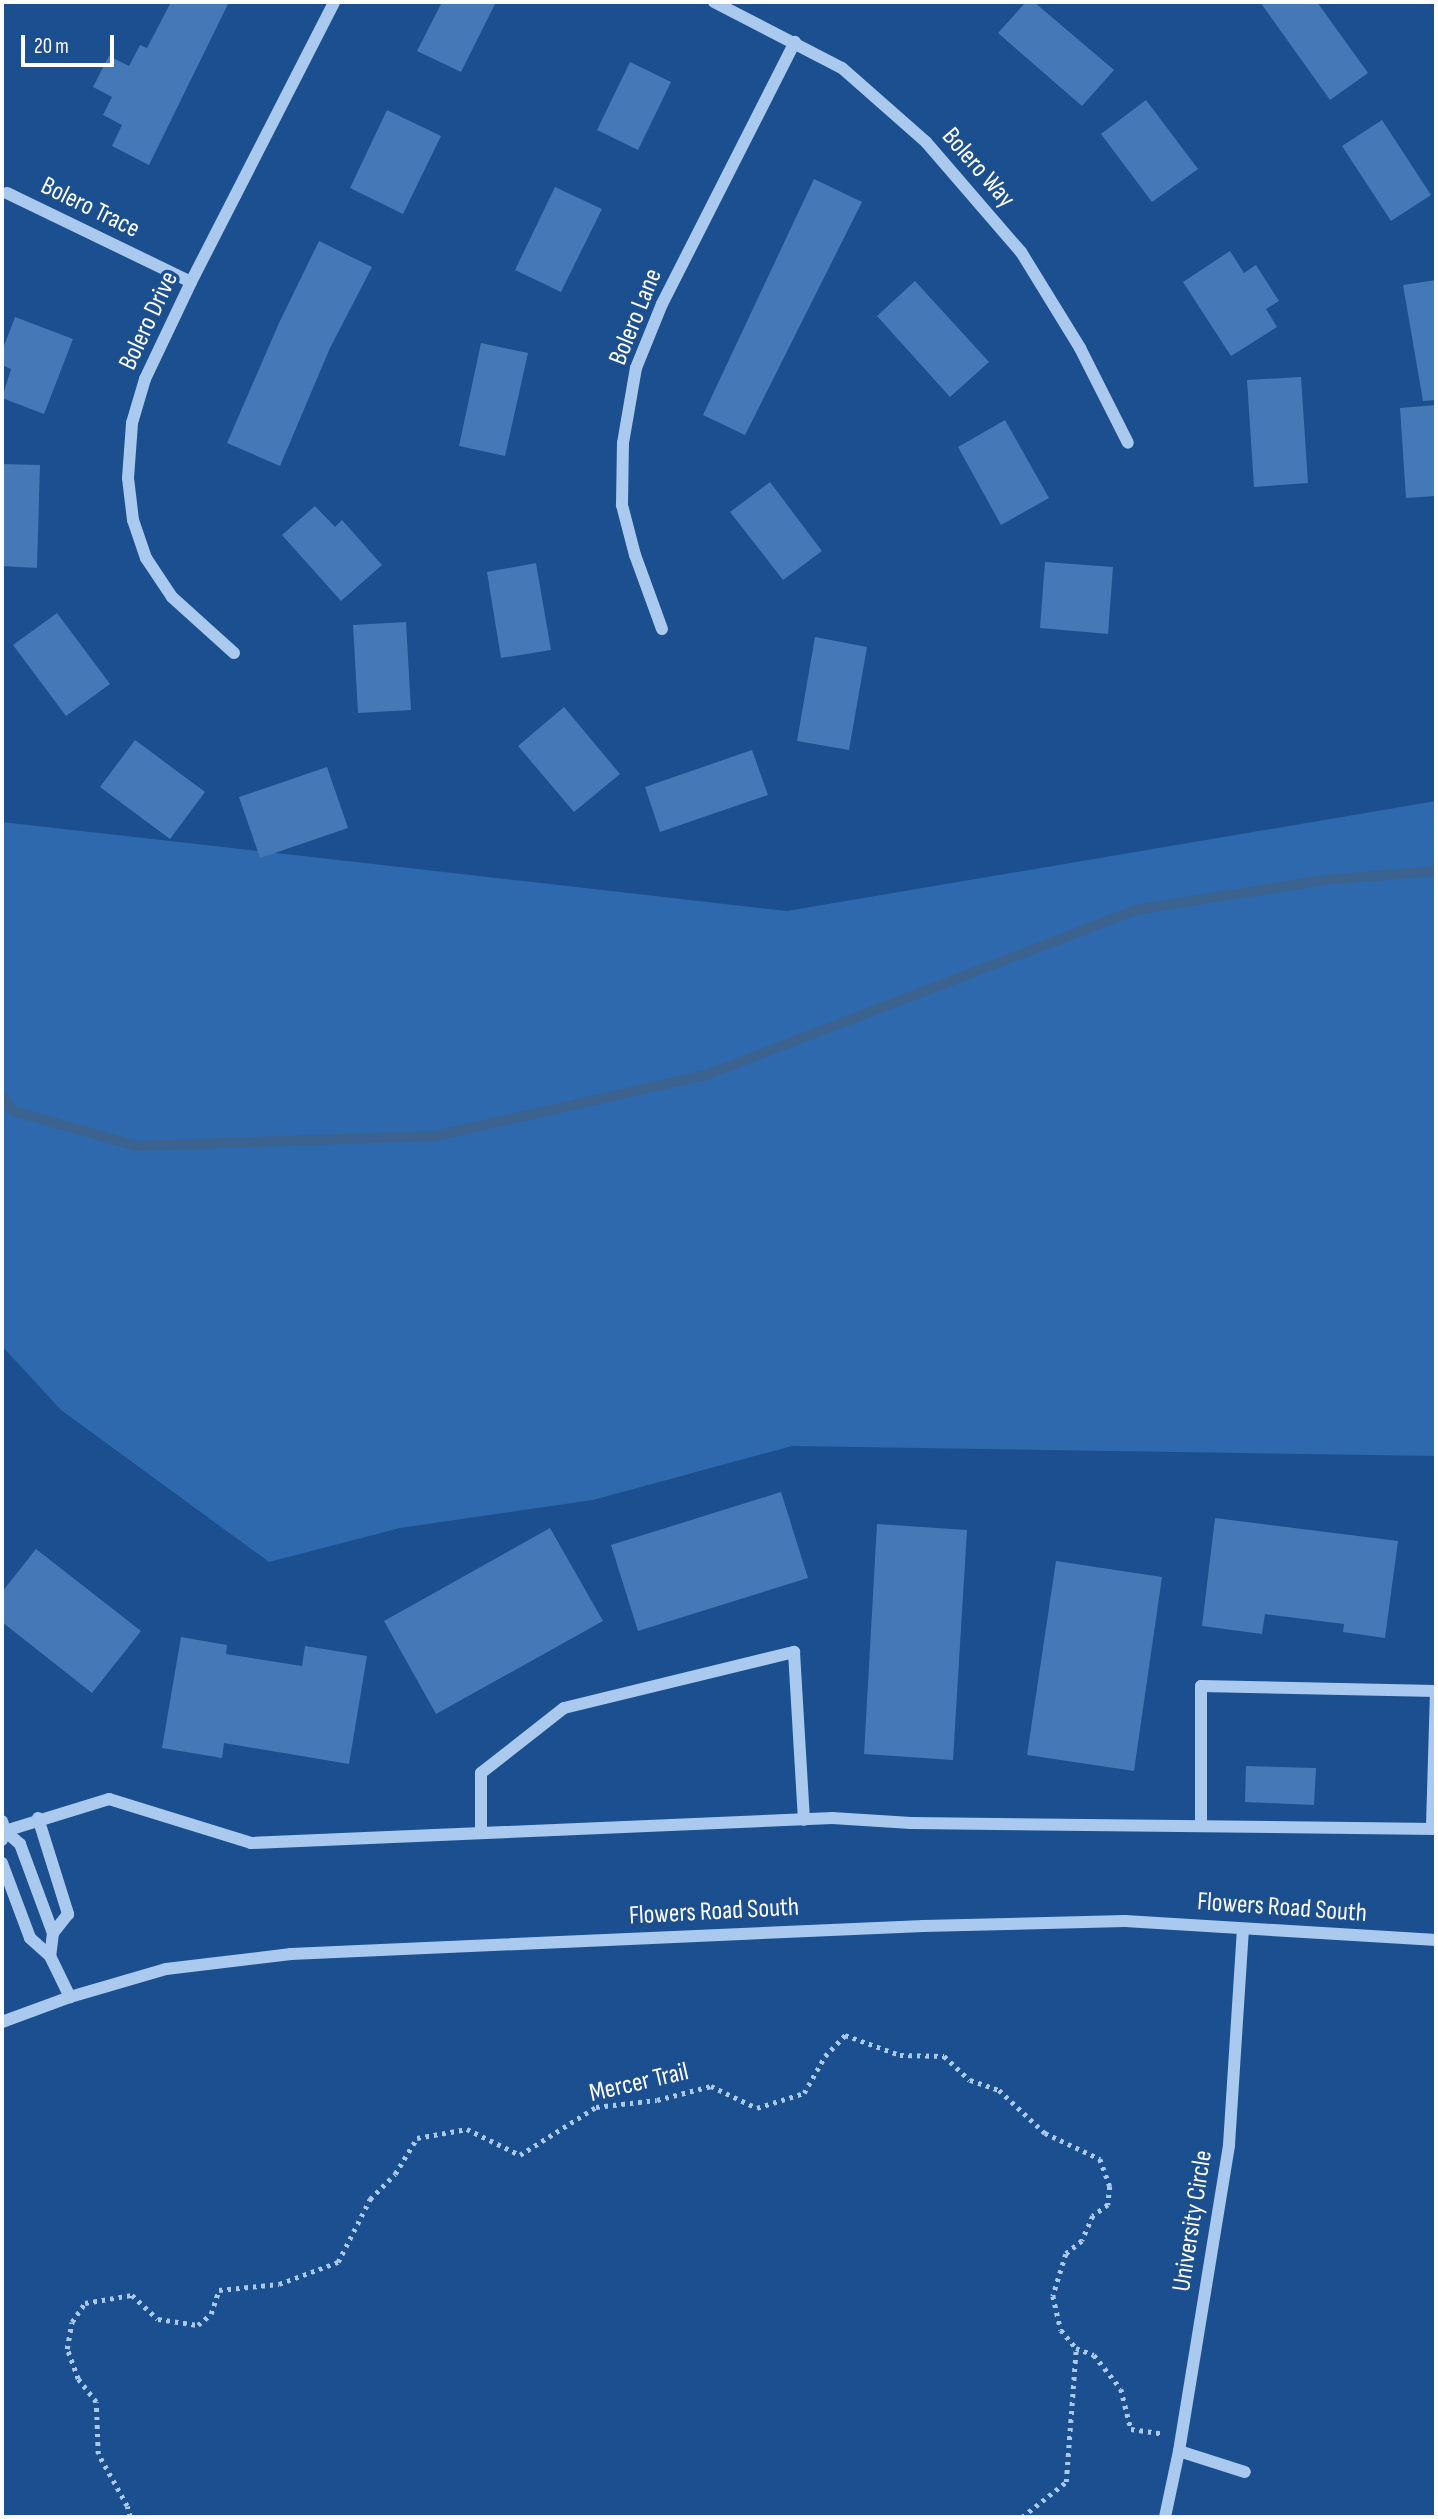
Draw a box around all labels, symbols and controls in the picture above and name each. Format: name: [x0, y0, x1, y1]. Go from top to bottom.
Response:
scale bar: [24, 21, 117, 65]
text: 20 m: [34, 34, 69, 59]
street label: Bolero Way: [935, 122, 1021, 214]
street label: Bolero Trace: [36, 171, 144, 245]
street label: Bolero Lane: [603, 264, 669, 370]
street label: Bolero Drive: [113, 267, 185, 375]
street label: Flowers Road South: [1196, 1887, 1368, 1929]
street label: Flowers Road South: [628, 1892, 800, 1932]
street label: Mercer Trail: [586, 2056, 692, 2110]
street label: University Circle: [1166, 2148, 1220, 2294]

